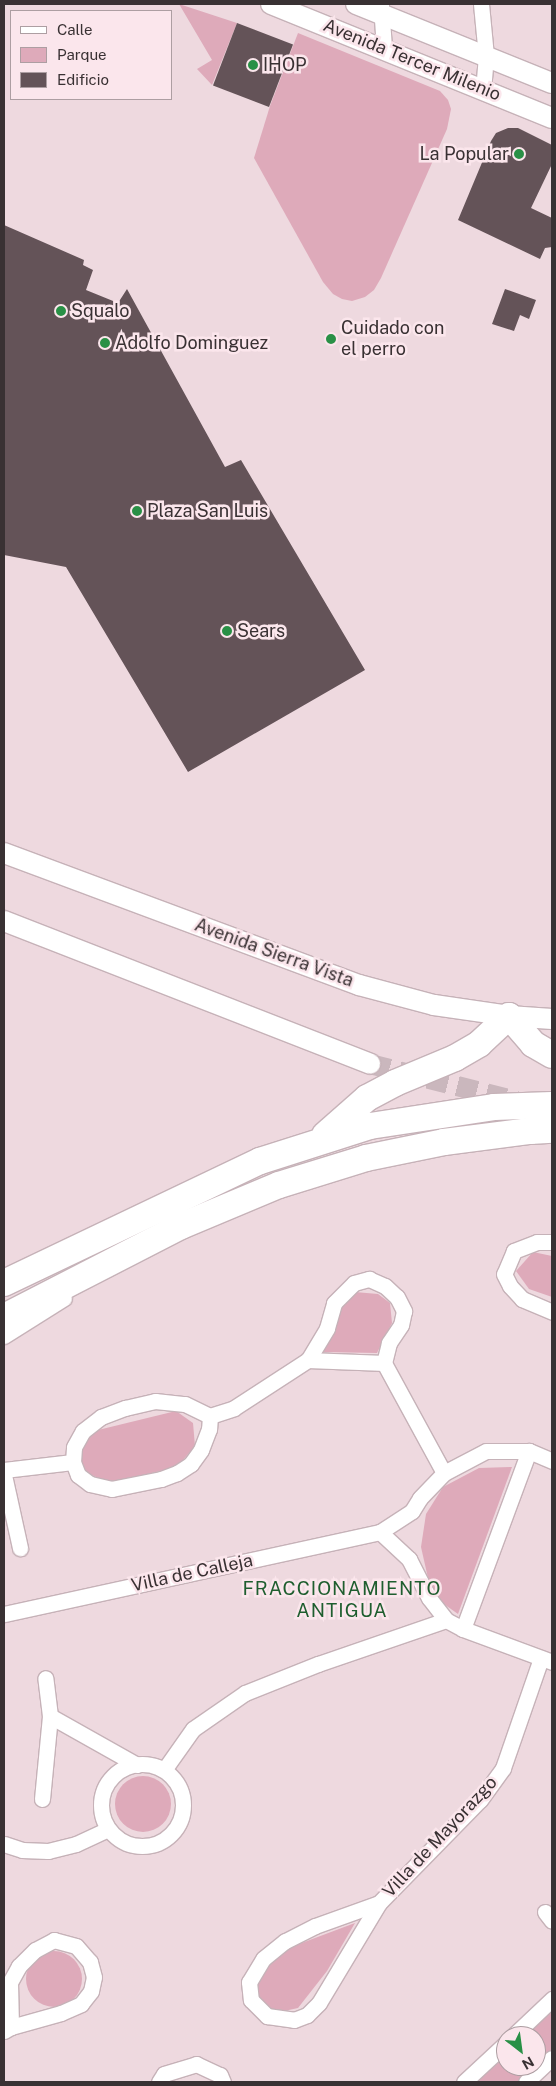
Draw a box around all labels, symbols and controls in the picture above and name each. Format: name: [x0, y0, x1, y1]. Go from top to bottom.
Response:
legend: [10, 10, 172, 100]
street label: Avenida Tercer Milenio: [320, 15, 504, 105]
text: Calle: [57, 21, 93, 38]
text: Parque: [57, 46, 107, 63]
place label: IHOP: [263, 54, 307, 76]
marker: IHOP: [247, 59, 259, 71]
text: Edificio: [57, 71, 109, 88]
place label: La Popular: [419, 143, 509, 165]
marker: La Popular: [513, 148, 525, 160]
place label: Squalo: [71, 300, 129, 322]
marker: Squalo: [55, 305, 67, 317]
place label: Cuidado con el perro: [341, 318, 445, 360]
place label: Adolfo Dominguez: [115, 332, 268, 354]
marker: Cuidado con el perro: [325, 333, 337, 345]
marker: Adolfo Dominguez: [99, 337, 111, 349]
place label: Plaza San Luis: [147, 500, 268, 522]
marker: Plaza San Luis: [131, 505, 143, 517]
place label: Sears: [237, 620, 285, 642]
marker: Sears: [221, 625, 233, 637]
street label: Avenida Sierra Vista: [191, 914, 357, 992]
street label: Villa de Calleja: [129, 1550, 255, 1596]
district label: FRACCIONAMIENTO ANTIGUA: [241, 1578, 443, 1622]
street label: Villa de Mayorazgo: [378, 1772, 502, 1902]
north arrow: [496, 2026, 546, 2076]
text: N: [519, 2053, 537, 2073]

